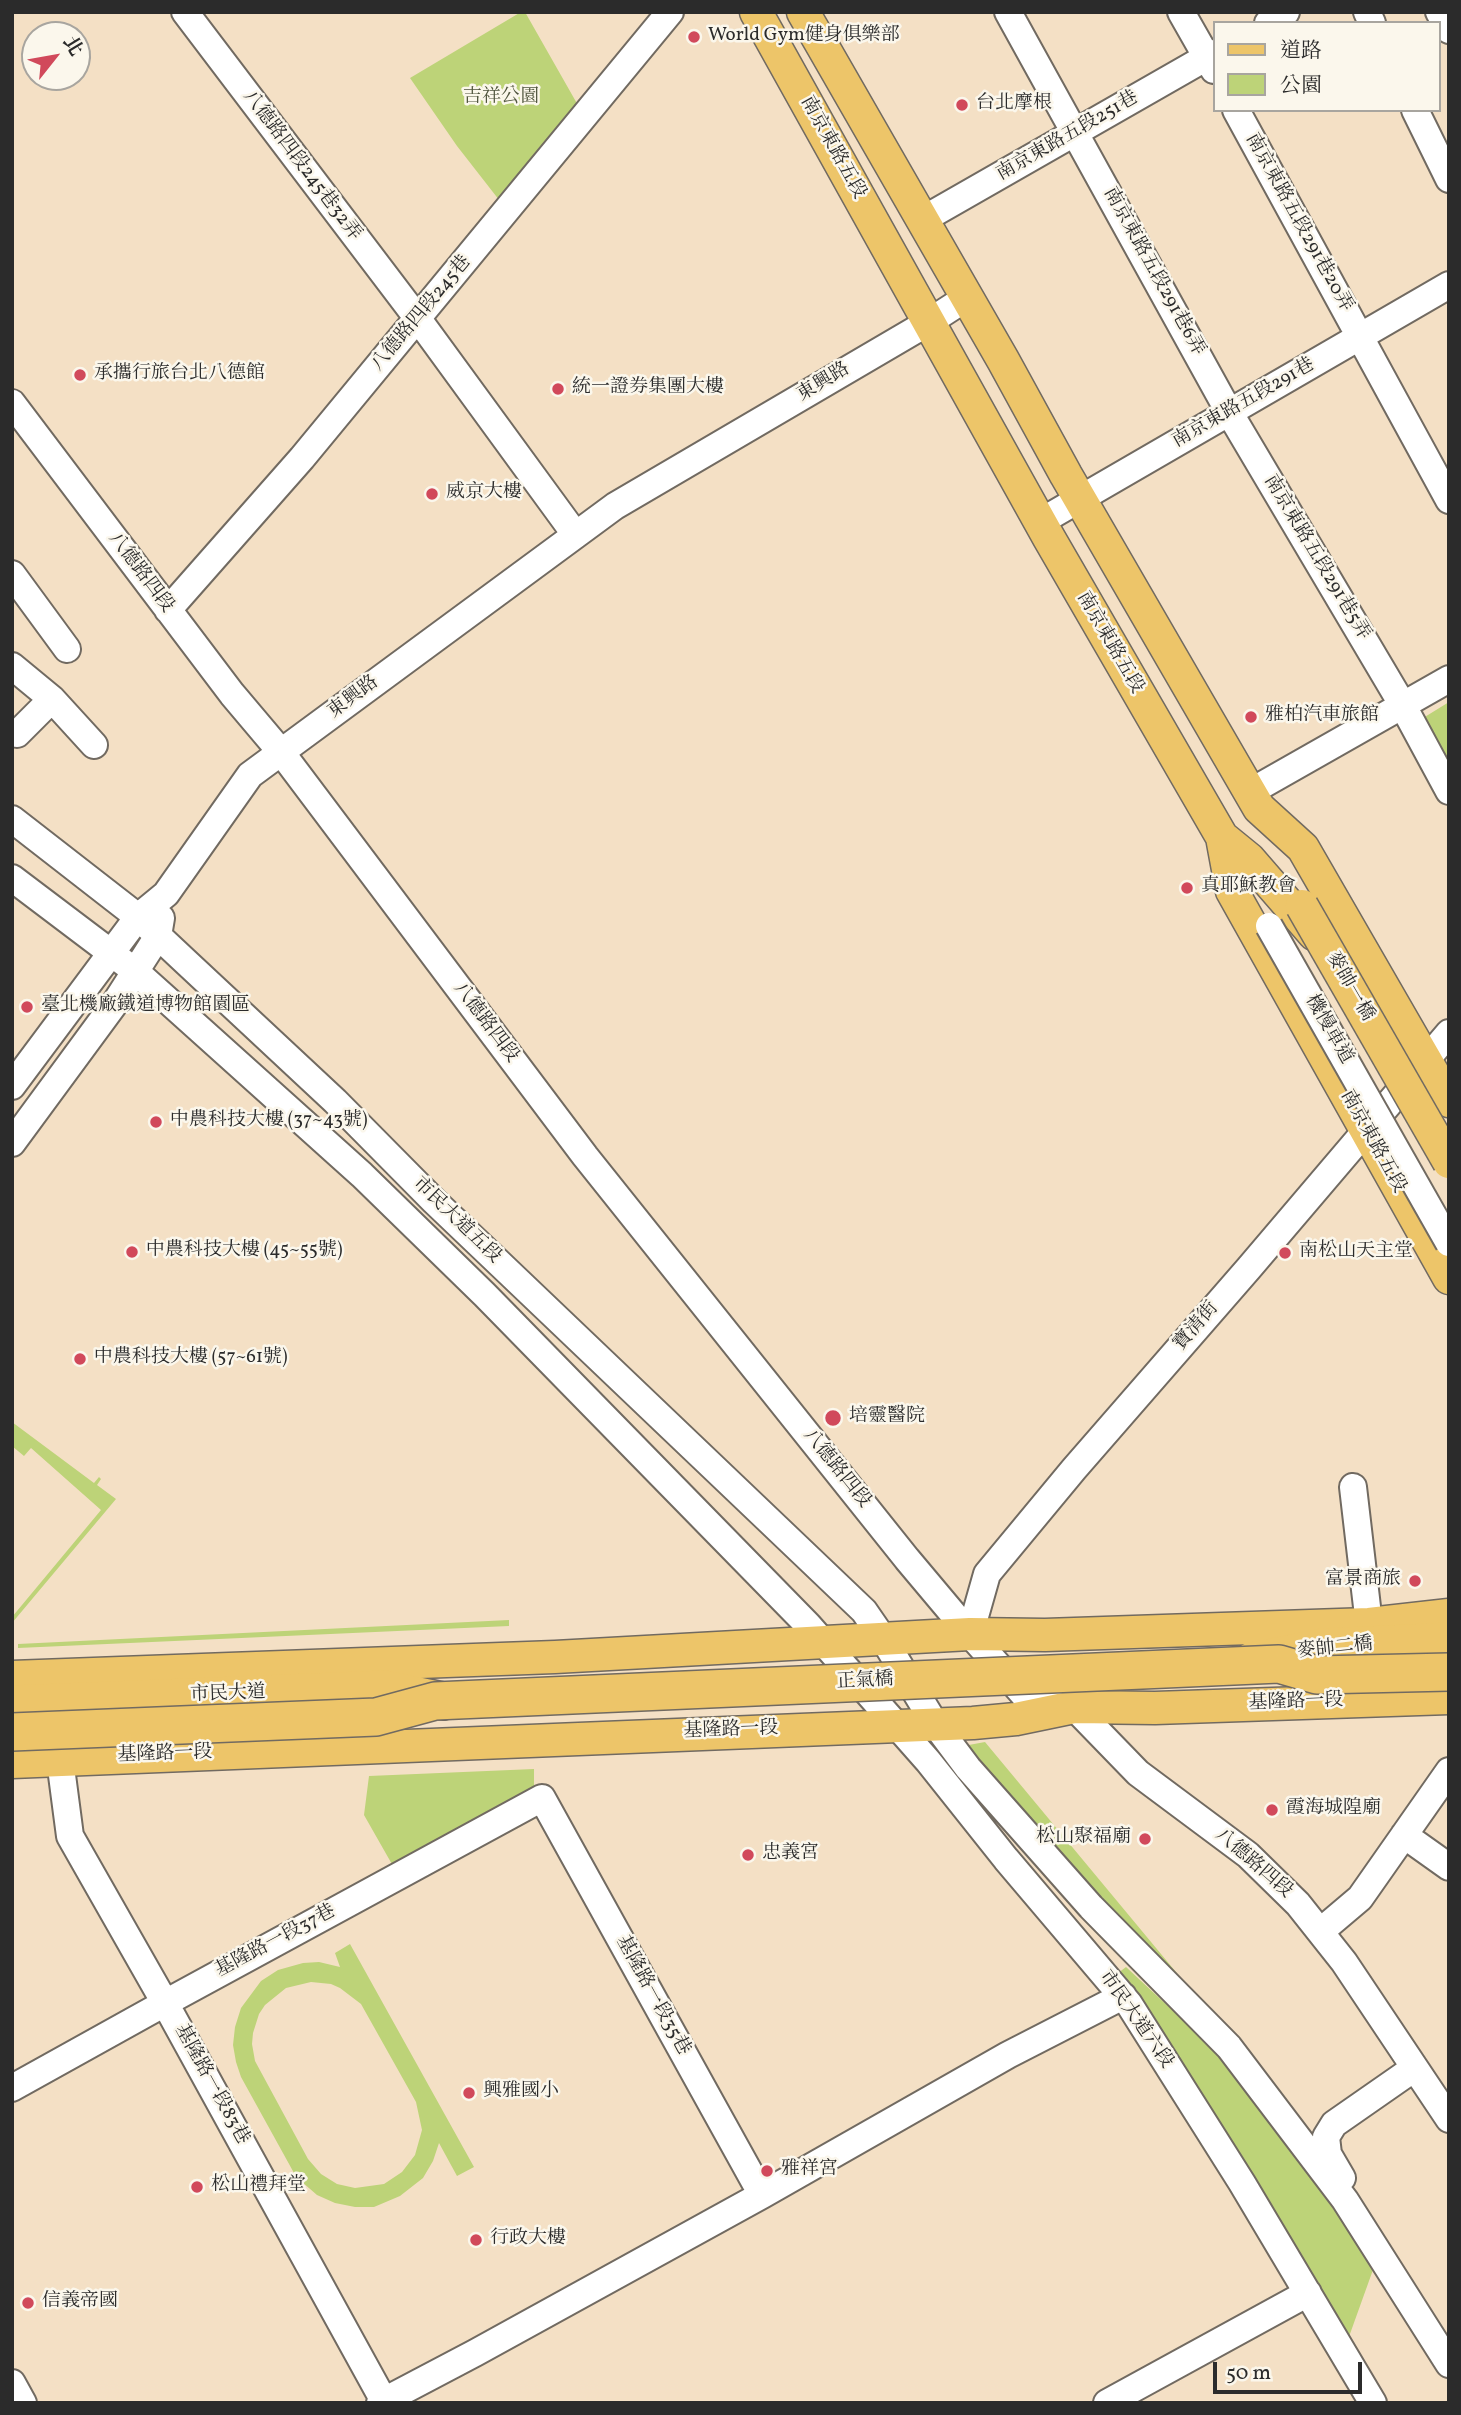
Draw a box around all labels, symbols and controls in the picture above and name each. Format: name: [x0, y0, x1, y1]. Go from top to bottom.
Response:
north arrow: [21, 21, 91, 91]
legend: [1212, 21, 1440, 112]
place label: World Gym健身俱樂部: [708, 26, 900, 48]
marker: World Gym健身俱樂部: [686, 29, 702, 45]
text: 北: [56, 31, 88, 61]
text: 道路: [1280, 37, 1322, 66]
text: 公園: [1280, 72, 1322, 101]
street label: 八德路四段245巷32弄: [237, 86, 365, 246]
street label: 南京東路五段251巷: [993, 87, 1143, 187]
park label: 吉祥公園: [463, 88, 539, 110]
street label: 南京東路五段: [794, 93, 870, 203]
place label: 台北摩根: [976, 94, 1052, 116]
marker: 台北摩根: [954, 97, 970, 113]
street label: 南京東路五段291巷20弄: [1239, 130, 1357, 316]
street label: 南京東路五段291巷6弄: [1097, 184, 1209, 360]
street label: 八德路四段245巷: [367, 252, 477, 376]
street label: 南京東路五段291巷: [1169, 354, 1319, 454]
street label: 東興路: [794, 359, 854, 407]
place label: 承攜行旅台北八德館: [94, 364, 265, 386]
marker: 承攜行旅台北八德館: [72, 367, 88, 383]
place label: 統一證券集團大樓: [572, 378, 724, 400]
marker: 統一證券集團大樓: [550, 381, 566, 397]
street label: 南京東路五段291巷5弄: [1258, 471, 1374, 645]
place label: 威京大樓: [446, 483, 522, 505]
marker: 威京大樓: [424, 486, 440, 502]
street label: 八德路四段: [102, 528, 178, 618]
street label: 南京東路五段: [1071, 588, 1147, 698]
street label: 東興路: [324, 672, 384, 724]
place label: 雅柏汽車旅館: [1265, 706, 1379, 728]
marker: 雅柏汽車旅館: [1243, 709, 1259, 725]
place label: 真耶穌教會: [1201, 877, 1296, 899]
marker: 真耶穌教會: [1179, 880, 1195, 896]
street label: 麥帥一橋: [1320, 948, 1378, 1026]
street label: 八德路四段: [447, 978, 523, 1068]
street label: 機慢車道: [1299, 991, 1357, 1069]
place label: 臺北機廠鐵道博物館園區: [41, 996, 250, 1018]
marker: 臺北機廠鐵道博物館園區: [19, 999, 35, 1015]
street label: 南京東路五段: [1334, 1087, 1410, 1197]
place label: 中農科技大樓 (37~43號): [170, 1111, 368, 1133]
marker: 中農科技大樓 (37~43號): [148, 1114, 164, 1130]
street label: 市民大道五段: [407, 1173, 505, 1269]
place label: 中農科技大樓 (45~55號): [146, 1241, 342, 1263]
place label: 南松山天主堂: [1299, 1242, 1413, 1264]
marker: 中農科技大樓 (45~55號): [124, 1244, 140, 1260]
marker: 南松山天主堂: [1277, 1245, 1293, 1261]
street label: 寶清街: [1170, 1298, 1224, 1356]
place label: 中農科技大樓 (57~61號): [94, 1348, 288, 1370]
marker: 中農科技大樓 (57~61號): [72, 1351, 88, 1367]
place label: 培靈醫院: [849, 1407, 925, 1429]
marker: 培靈醫院: [823, 1408, 843, 1428]
street label: 八德路四段: [797, 1425, 875, 1513]
place label: 富景商旅: [1325, 1570, 1401, 1592]
marker: 富景商旅: [1407, 1573, 1423, 1589]
street label: 麥帥二橋: [1296, 1634, 1374, 1664]
street label: 正氣橋: [836, 1669, 894, 1695]
street label: 市民大道: [190, 1682, 266, 1708]
street label: 基隆路一段: [1248, 1690, 1344, 1716]
street label: 基隆路一段: [683, 1718, 779, 1744]
street label: 基隆路一段: [117, 1742, 213, 1768]
place label: 霞海城隍廟: [1286, 1799, 1381, 1821]
marker: 霞海城隍廟: [1264, 1802, 1280, 1818]
street label: 八德路四段: [1210, 1824, 1296, 1904]
place label: 松山聚福廟: [1036, 1828, 1131, 1850]
marker: 松山聚福廟: [1137, 1831, 1153, 1847]
place label: 忠義宮: [762, 1844, 819, 1866]
marker: 忠義宮: [740, 1847, 756, 1863]
street label: 基隆路一段37巷: [212, 1901, 340, 1983]
street label: 基隆路一段35巷: [610, 1932, 694, 2060]
street label: 市民大道六段: [1093, 1967, 1177, 2073]
street label: 基隆路一段83巷: [169, 2021, 253, 2149]
place label: 興雅國小: [483, 2082, 559, 2104]
marker: 興雅國小: [461, 2085, 477, 2101]
place label: 雅祥宮: [781, 2160, 838, 2182]
marker: 雅祥宮: [759, 2163, 775, 2179]
place label: 松山禮拜堂: [211, 2176, 306, 2198]
marker: 松山禮拜堂: [189, 2179, 205, 2195]
place label: 行政大樓: [490, 2229, 566, 2251]
marker: 行政大樓: [468, 2232, 484, 2248]
place label: 信義帝國: [42, 2292, 118, 2314]
marker: 信義帝國: [20, 2295, 36, 2311]
scale bar: [1216, 2348, 1365, 2392]
text: 50 m: [1226, 2359, 1271, 2388]

